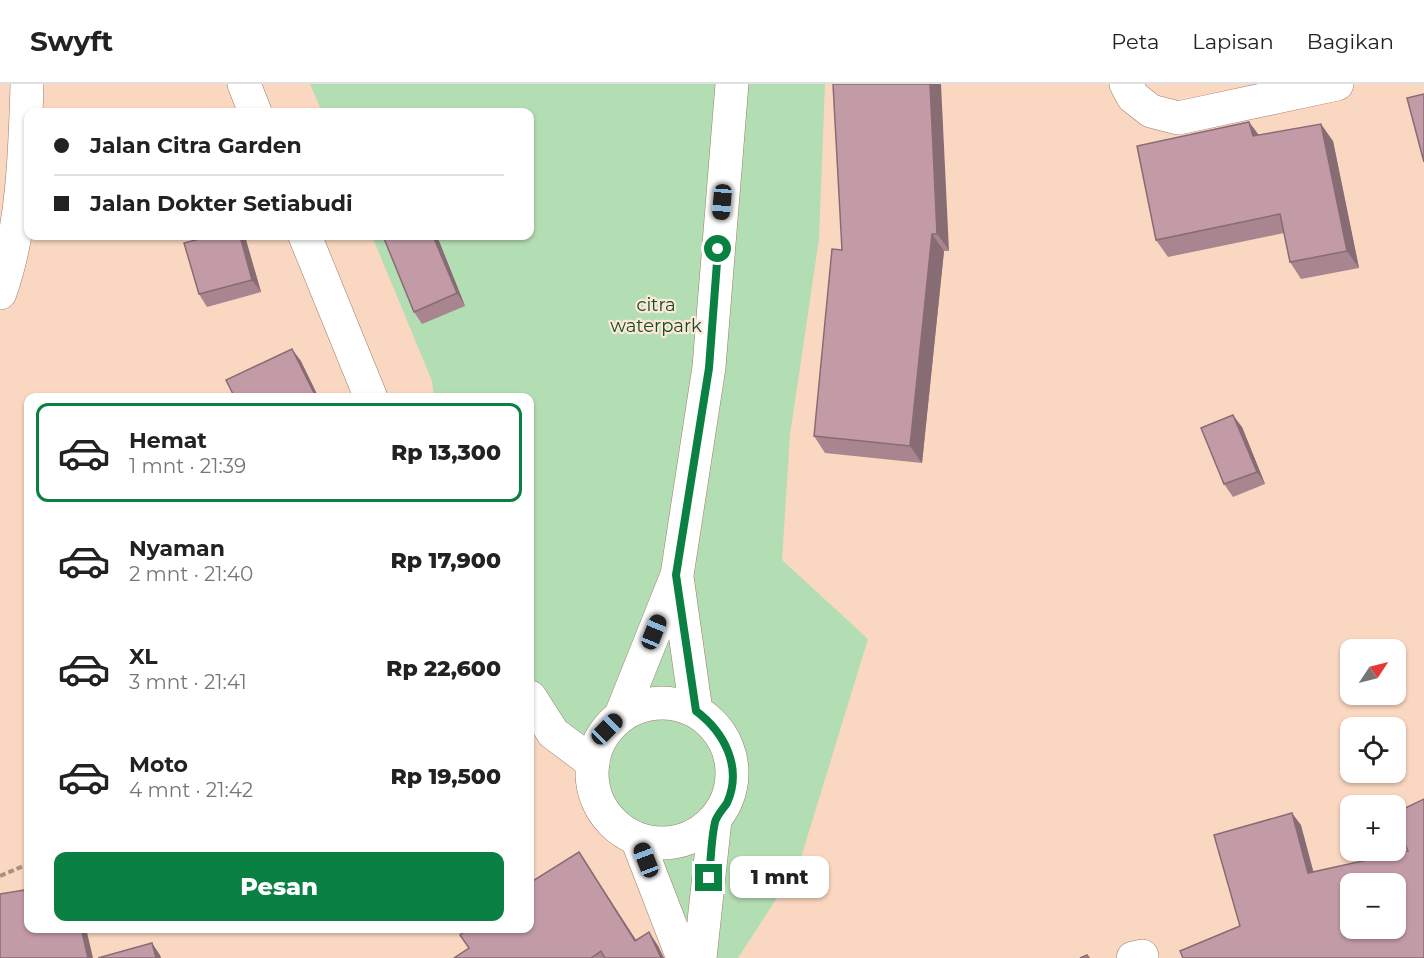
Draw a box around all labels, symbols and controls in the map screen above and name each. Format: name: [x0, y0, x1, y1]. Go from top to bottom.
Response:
text: Swyft: [30, 24, 113, 58]
text: Peta: [1111, 29, 1159, 54]
text: Lapisan: [1192, 29, 1274, 54]
text: Bagikan: [1307, 29, 1394, 54]
text: Jalan Citra Garden: [90, 132, 302, 159]
car: [711, 183, 733, 221]
text: Jalan Dokter Setiabudi: [90, 190, 353, 217]
route start: [704, 235, 731, 262]
park label: citra waterpark: [610, 294, 702, 337]
icon: car: [57, 426, 111, 480]
text: Hemat: [129, 427, 207, 454]
text: Rp 13,300: [391, 439, 501, 466]
text: 1 mnt · 21:39: [129, 454, 246, 478]
icon: car: [57, 534, 111, 588]
text: Nyaman: [129, 535, 225, 562]
text: Rp 17,900: [391, 547, 501, 574]
text: 2 mnt · 21:40: [129, 562, 253, 586]
car: [639, 612, 669, 652]
north arrow: [1340, 639, 1406, 705]
map controls: [1340, 639, 1406, 939]
icon: car: [57, 642, 111, 696]
text: XL: [129, 643, 158, 670]
text: Rp 22,600: [386, 655, 501, 682]
text: 3 mnt · 21:41: [129, 670, 247, 694]
car: [588, 710, 626, 748]
button: locate: [1340, 717, 1406, 783]
icon: car: [57, 750, 111, 804]
text: Moto: [129, 751, 188, 778]
text: Rp 19,500: [390, 763, 501, 790]
text: 4 mnt · 21:42: [129, 778, 253, 802]
button: +: [1340, 795, 1406, 861]
car: [631, 840, 661, 880]
button: Pesan: [54, 852, 504, 921]
callout: 1 mnt: [730, 857, 829, 899]
route end: [695, 864, 722, 891]
text: 1 mnt: [751, 865, 808, 889]
button: −: [1340, 873, 1406, 939]

